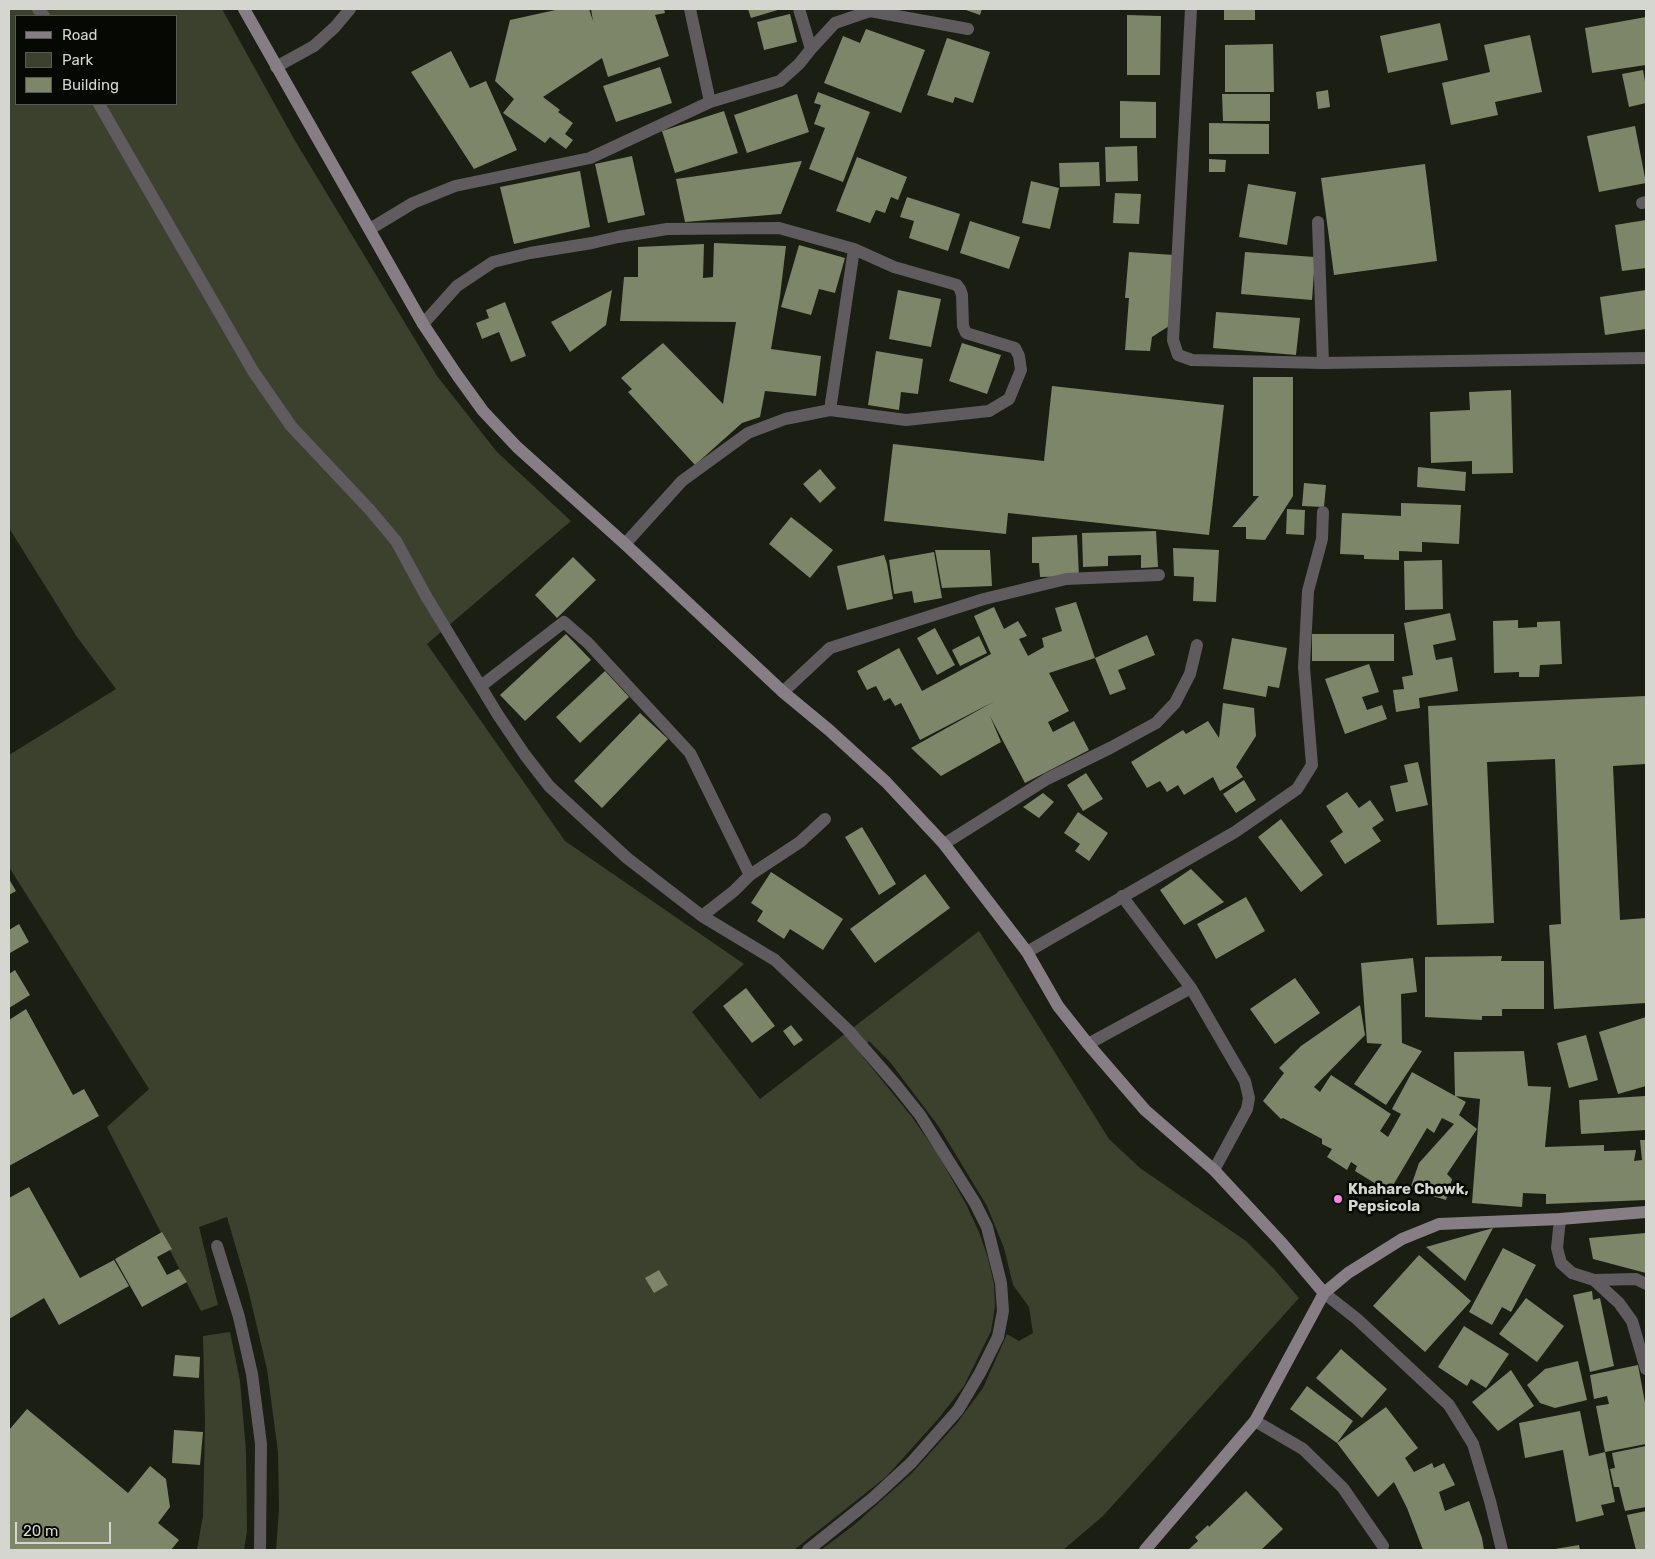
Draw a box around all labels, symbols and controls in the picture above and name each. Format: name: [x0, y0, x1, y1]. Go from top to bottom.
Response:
legend: [15, 15, 178, 105]
text: Road: [62, 26, 98, 44]
text: Park: [62, 51, 93, 69]
text: Building: [62, 76, 119, 94]
place label: Khahare Chowk, Pepsicola: [1348, 1181, 1469, 1216]
marker: Khahare Chowk, Pepsicola: [1332, 1193, 1344, 1205]
scale bar: [18, 1512, 114, 1544]
text: 20 m: [23, 1522, 58, 1540]

